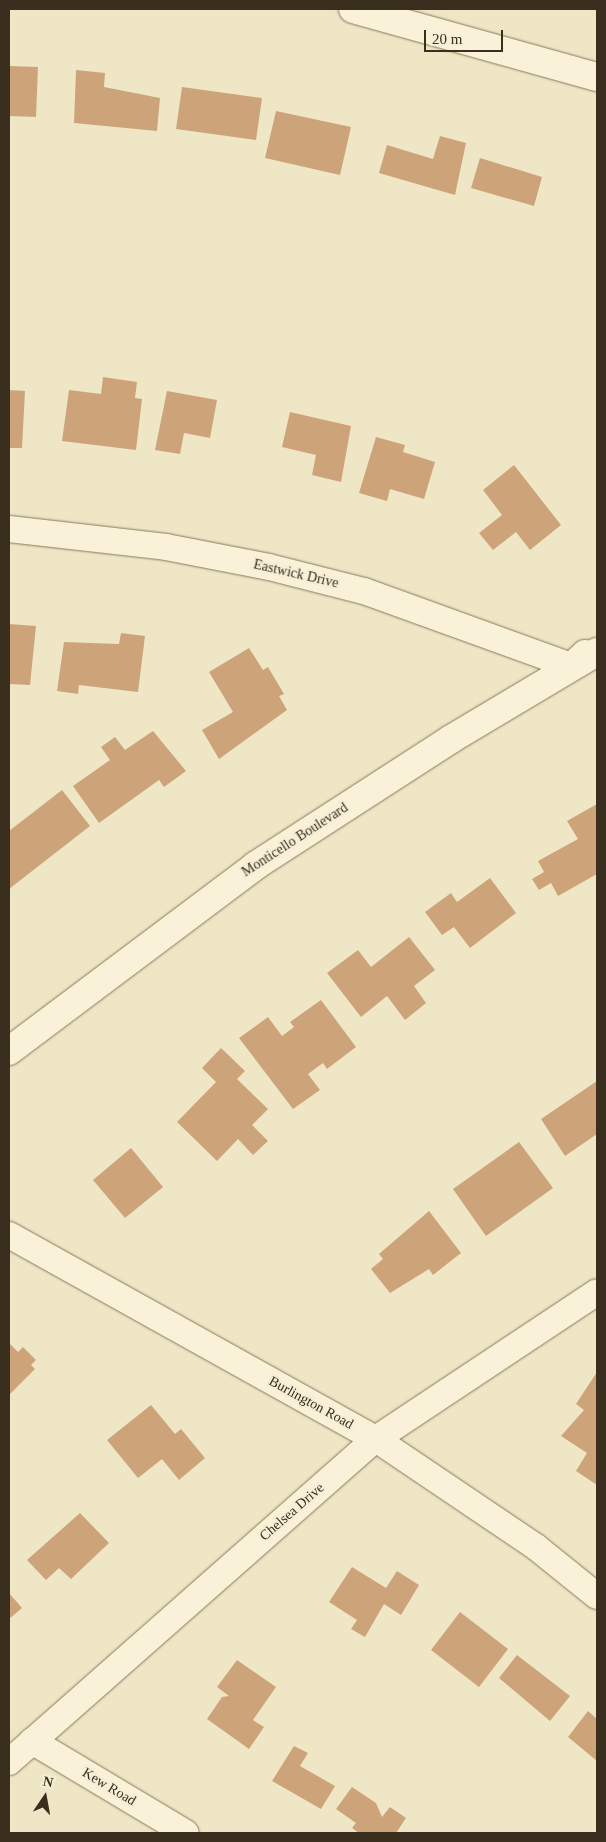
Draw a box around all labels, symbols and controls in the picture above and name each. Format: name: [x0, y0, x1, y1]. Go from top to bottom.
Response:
scale bar: [426, 20, 505, 52]
text: 20 m: [432, 31, 462, 47]
street label: Eastwick Drive: [252, 556, 340, 592]
street label: Monticello Boulevard: [239, 799, 351, 881]
street label: Burlington Road: [266, 1373, 356, 1433]
street label: Chelsea Drive: [256, 1480, 328, 1544]
street label: Kew Road: [79, 1764, 139, 1810]
north arrow: [20, 1772, 70, 1822]
text: N: [42, 1773, 55, 1790]

